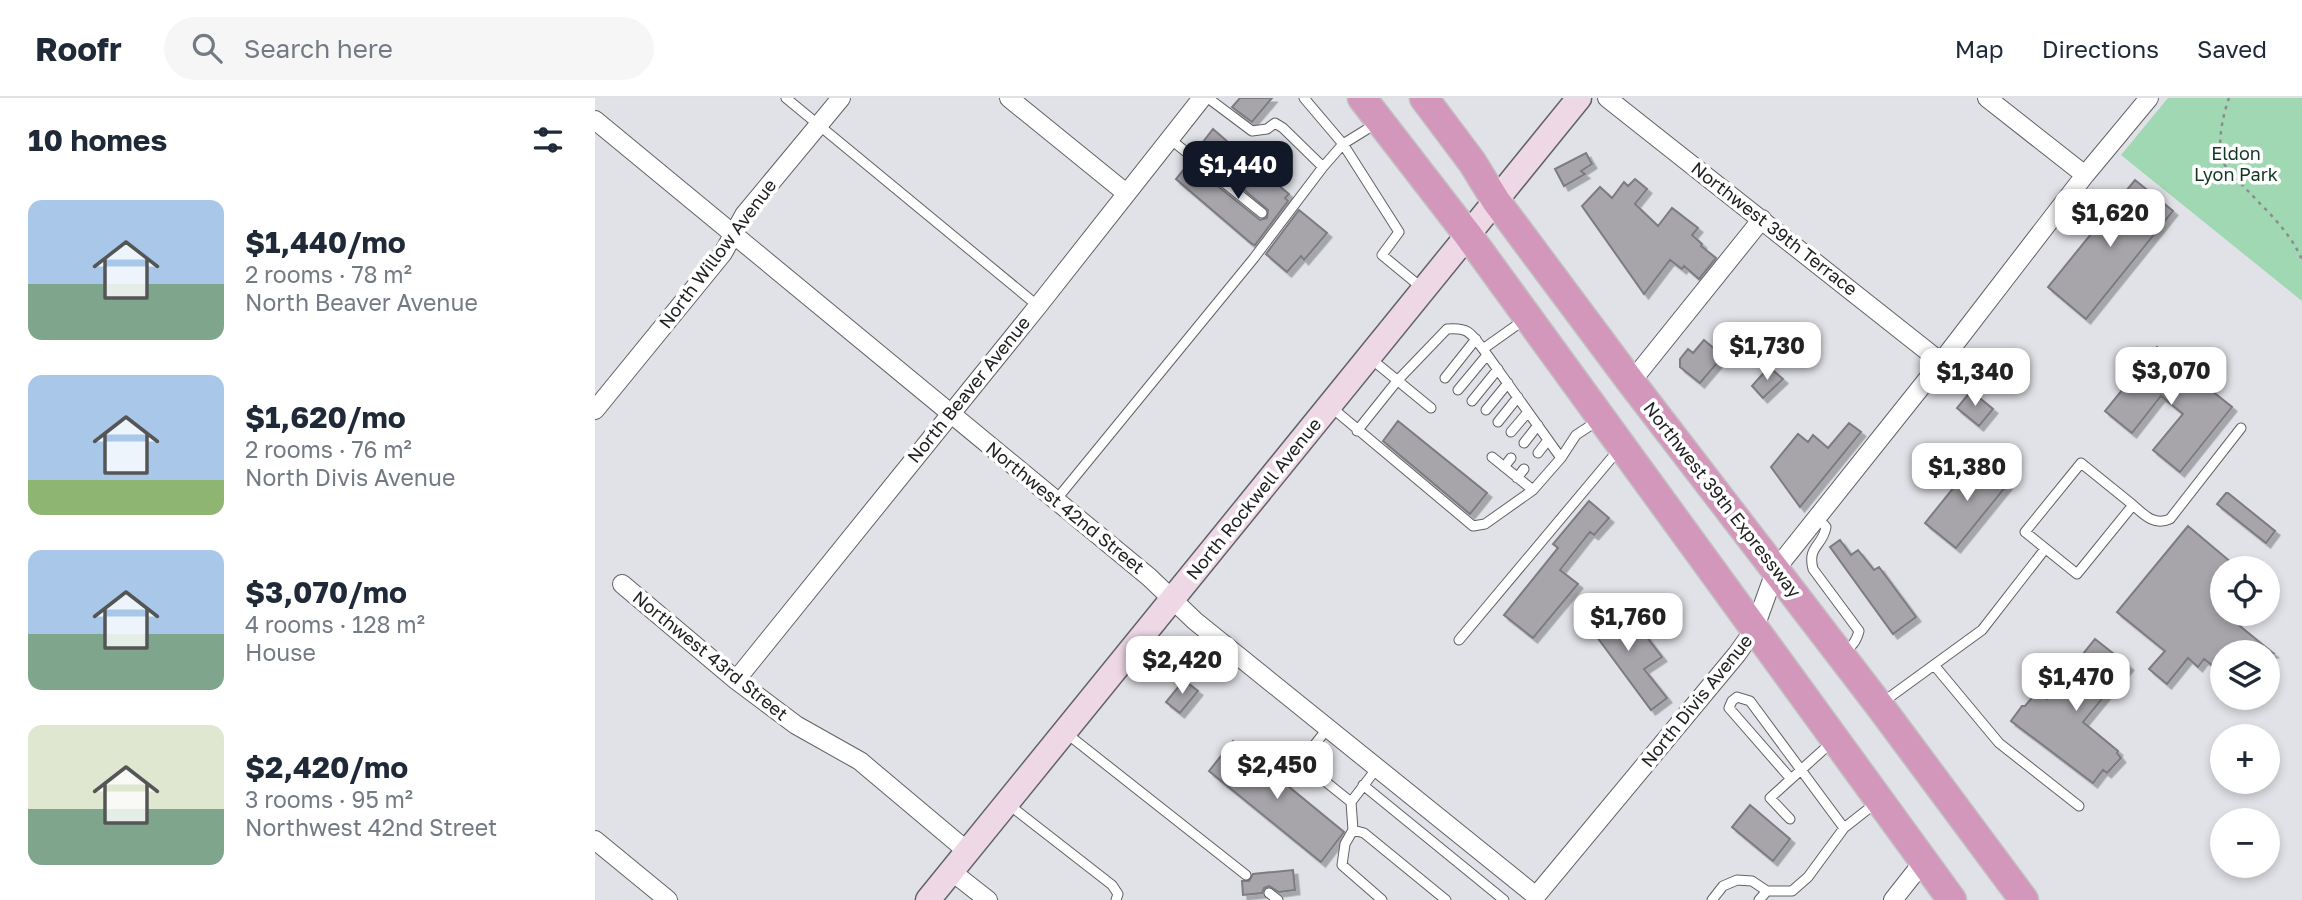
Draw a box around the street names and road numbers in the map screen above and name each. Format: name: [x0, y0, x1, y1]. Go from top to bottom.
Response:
street label: Northwest 39th Terrace: [1687, 157, 1862, 300]
street label: North Willow Avenue: [654, 174, 781, 332]
street label: North Beaver Avenue: [902, 312, 1034, 467]
street label: Northwest 39th Expressway: [1639, 397, 1806, 602]
street label: North Rockwell Avenue: [1181, 413, 1325, 584]
street label: Northwest 42nd Street: [982, 437, 1149, 578]
street label: Northwest 43rd Street: [629, 586, 793, 725]
street label: North Divis Avenue: [1636, 630, 1757, 771]

